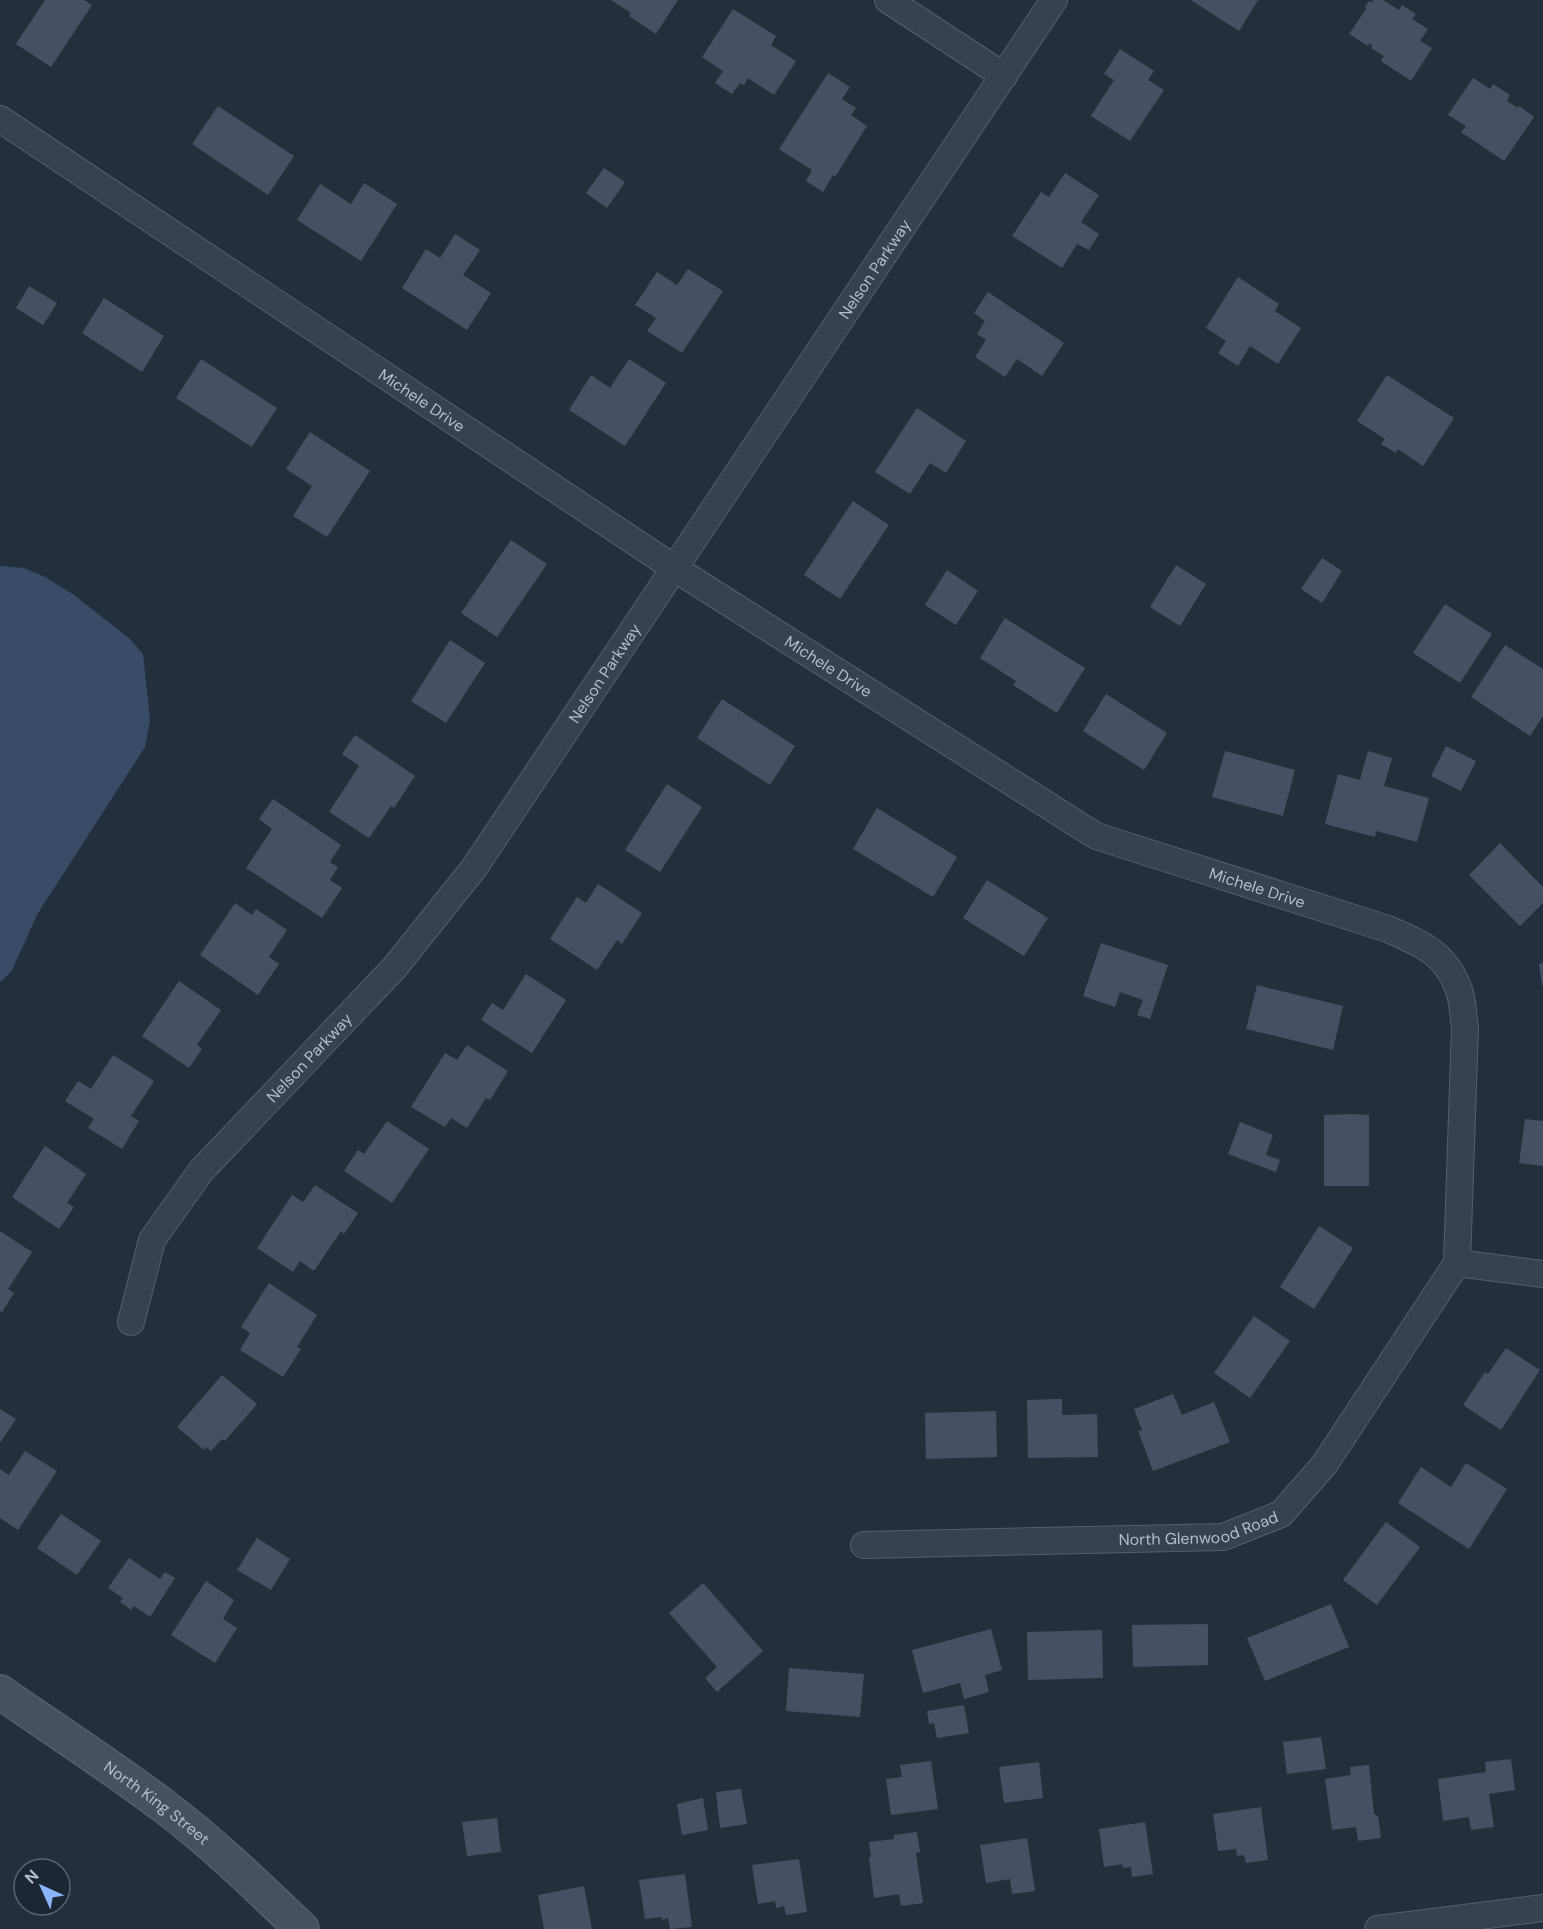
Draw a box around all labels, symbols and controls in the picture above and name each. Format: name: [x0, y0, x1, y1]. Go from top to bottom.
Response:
street label: Nelson Parkway: [833, 215, 915, 323]
street label: Michele Drive: [375, 364, 469, 436]
street label: Nelson Parkway: [563, 619, 645, 727]
street label: Michele Drive: [781, 631, 876, 702]
street label: Michele Drive: [1207, 862, 1308, 912]
street label: Nelson Parkway: [262, 1008, 357, 1107]
street label: North Glenwood Road: [1118, 1506, 1281, 1550]
street label: North King Street: [100, 1756, 214, 1849]
north arrow: [12, 1857, 72, 1917]
text: N: [20, 1865, 43, 1888]

